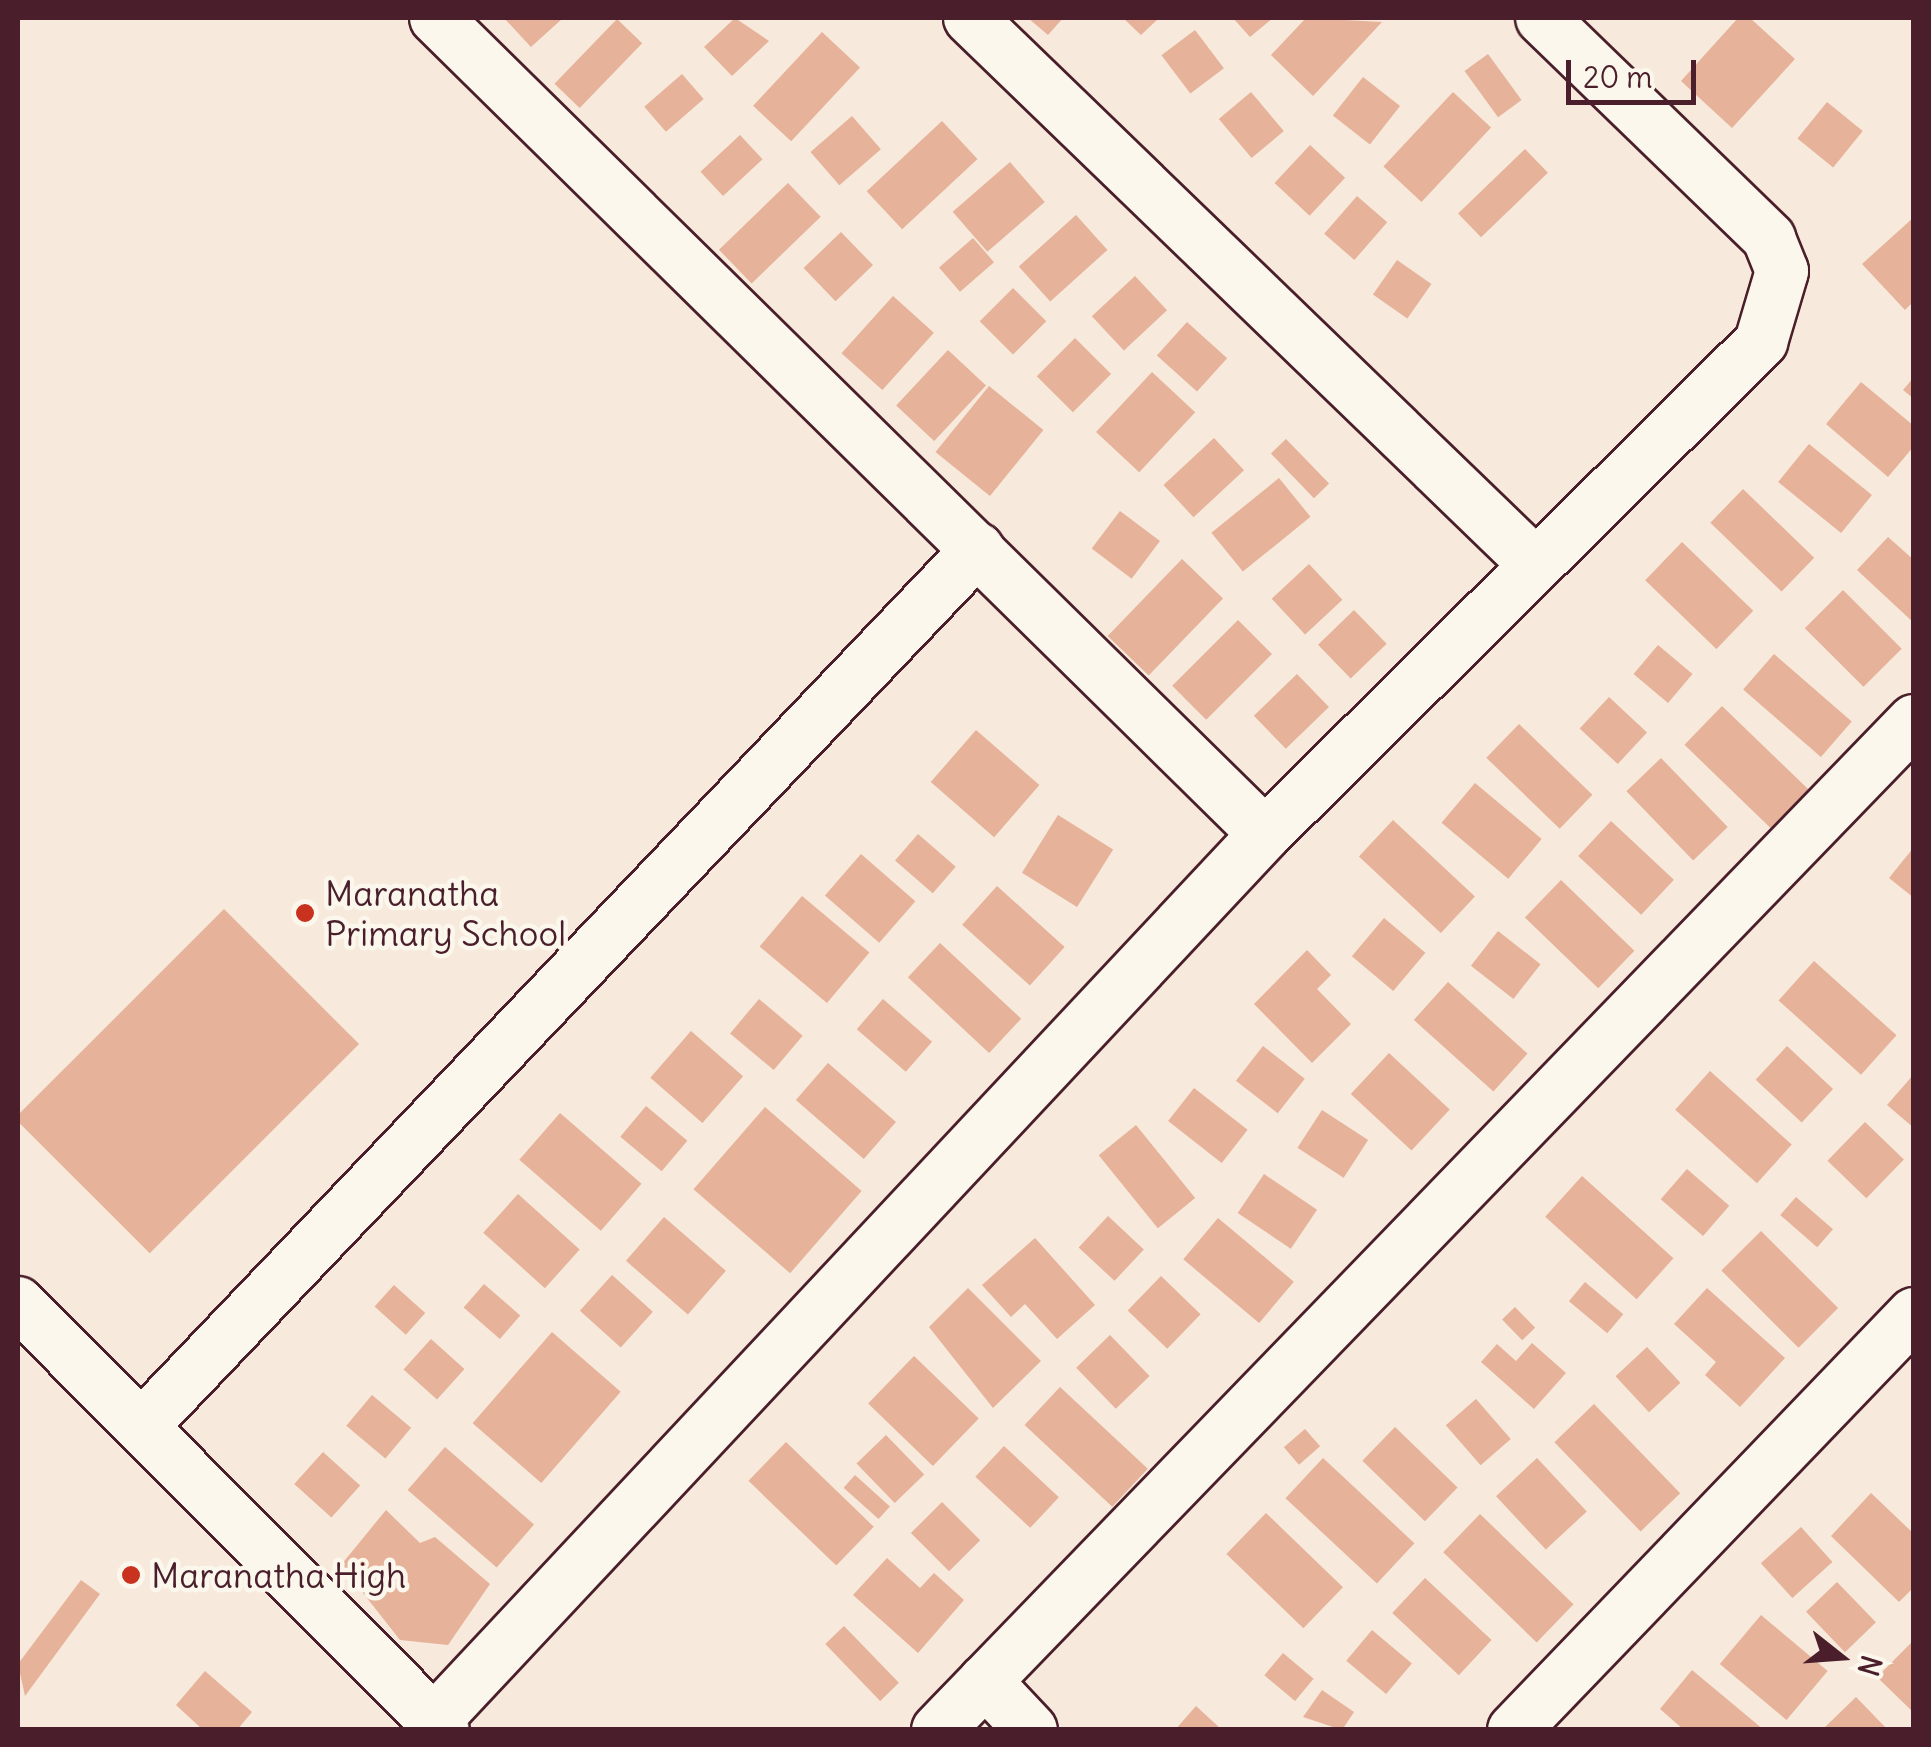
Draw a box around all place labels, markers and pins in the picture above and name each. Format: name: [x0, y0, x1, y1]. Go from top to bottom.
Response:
place label: Maranatha Primary School: [325, 872, 566, 954]
marker: Maranatha Primary School: [294, 902, 316, 924]
place label: Maranatha High: [151, 1554, 406, 1596]
marker: Maranatha High: [120, 1564, 142, 1586]

